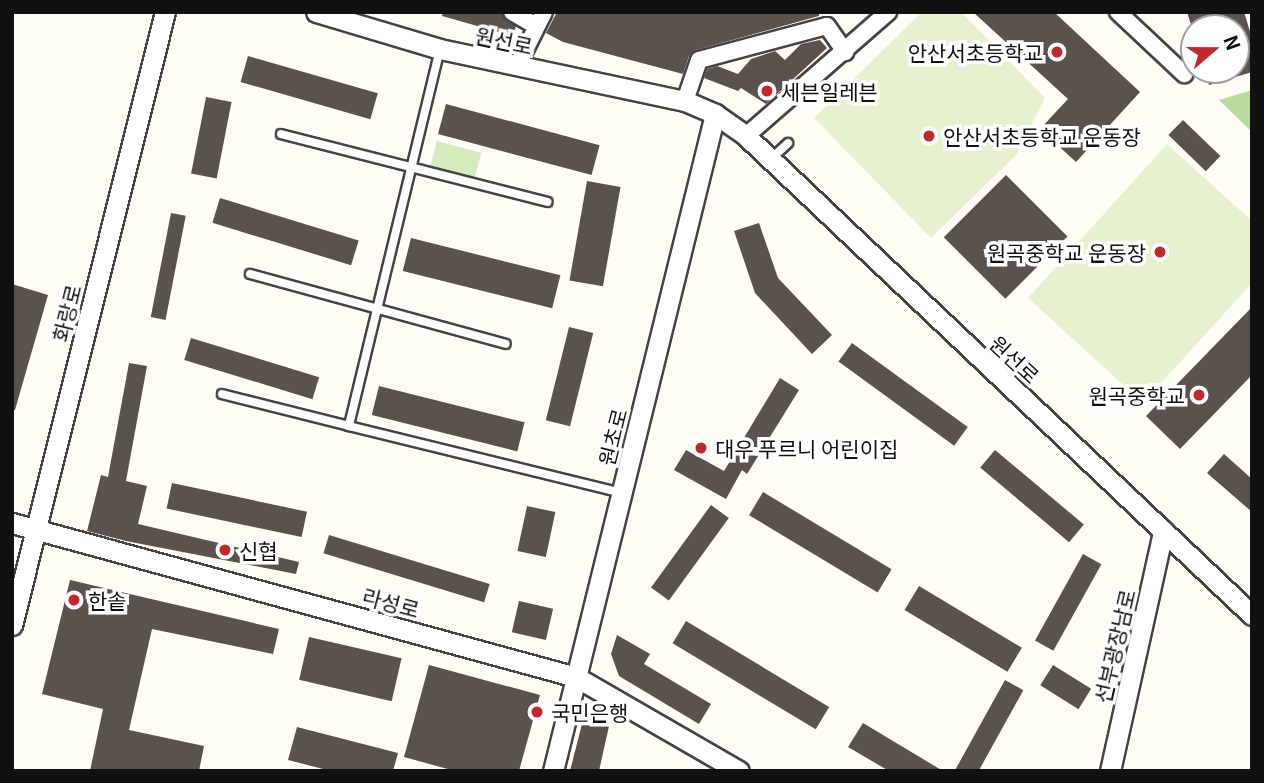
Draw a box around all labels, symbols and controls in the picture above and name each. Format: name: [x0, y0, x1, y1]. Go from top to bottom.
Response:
north arrow: [1180, 14, 1250, 84]
street label: 원선로: [473, 22, 535, 58]
text: N: [1218, 31, 1248, 54]
place label: 안산서초등학교: [908, 39, 1043, 65]
marker: 안산서초등학교: [1049, 44, 1065, 60]
place label: 세븐일레븐: [781, 78, 878, 104]
marker: 세븐일레븐: [759, 83, 775, 99]
place label: 안산서초등학교 운동장: [943, 123, 1141, 149]
marker: 안산서초등학교 운동장: [921, 128, 937, 144]
place label: 원곡중학교 운동장: [987, 239, 1146, 265]
marker: 원곡중학교 운동장: [1152, 244, 1168, 260]
street label: 화랑로: [47, 282, 85, 344]
street label: 원선로: [985, 330, 1045, 388]
place label: 원곡중학교: [1088, 382, 1185, 408]
marker: 원곡중학교: [1191, 387, 1207, 403]
street label: 원초로: [593, 406, 631, 468]
place label: 대우 푸르니 어린이집: [715, 435, 898, 461]
marker: 대우 푸르니 어린이집: [693, 440, 709, 456]
place label: 신협: [239, 537, 278, 563]
marker: 신협: [217, 542, 233, 558]
street label: 라성로: [360, 582, 422, 622]
place label: 한솥: [88, 587, 127, 613]
street label: 선부광장남로: [1089, 587, 1139, 705]
marker: 한솥: [66, 592, 82, 608]
place label: 국민은행: [551, 699, 628, 725]
marker: 국민은행: [529, 704, 545, 720]

